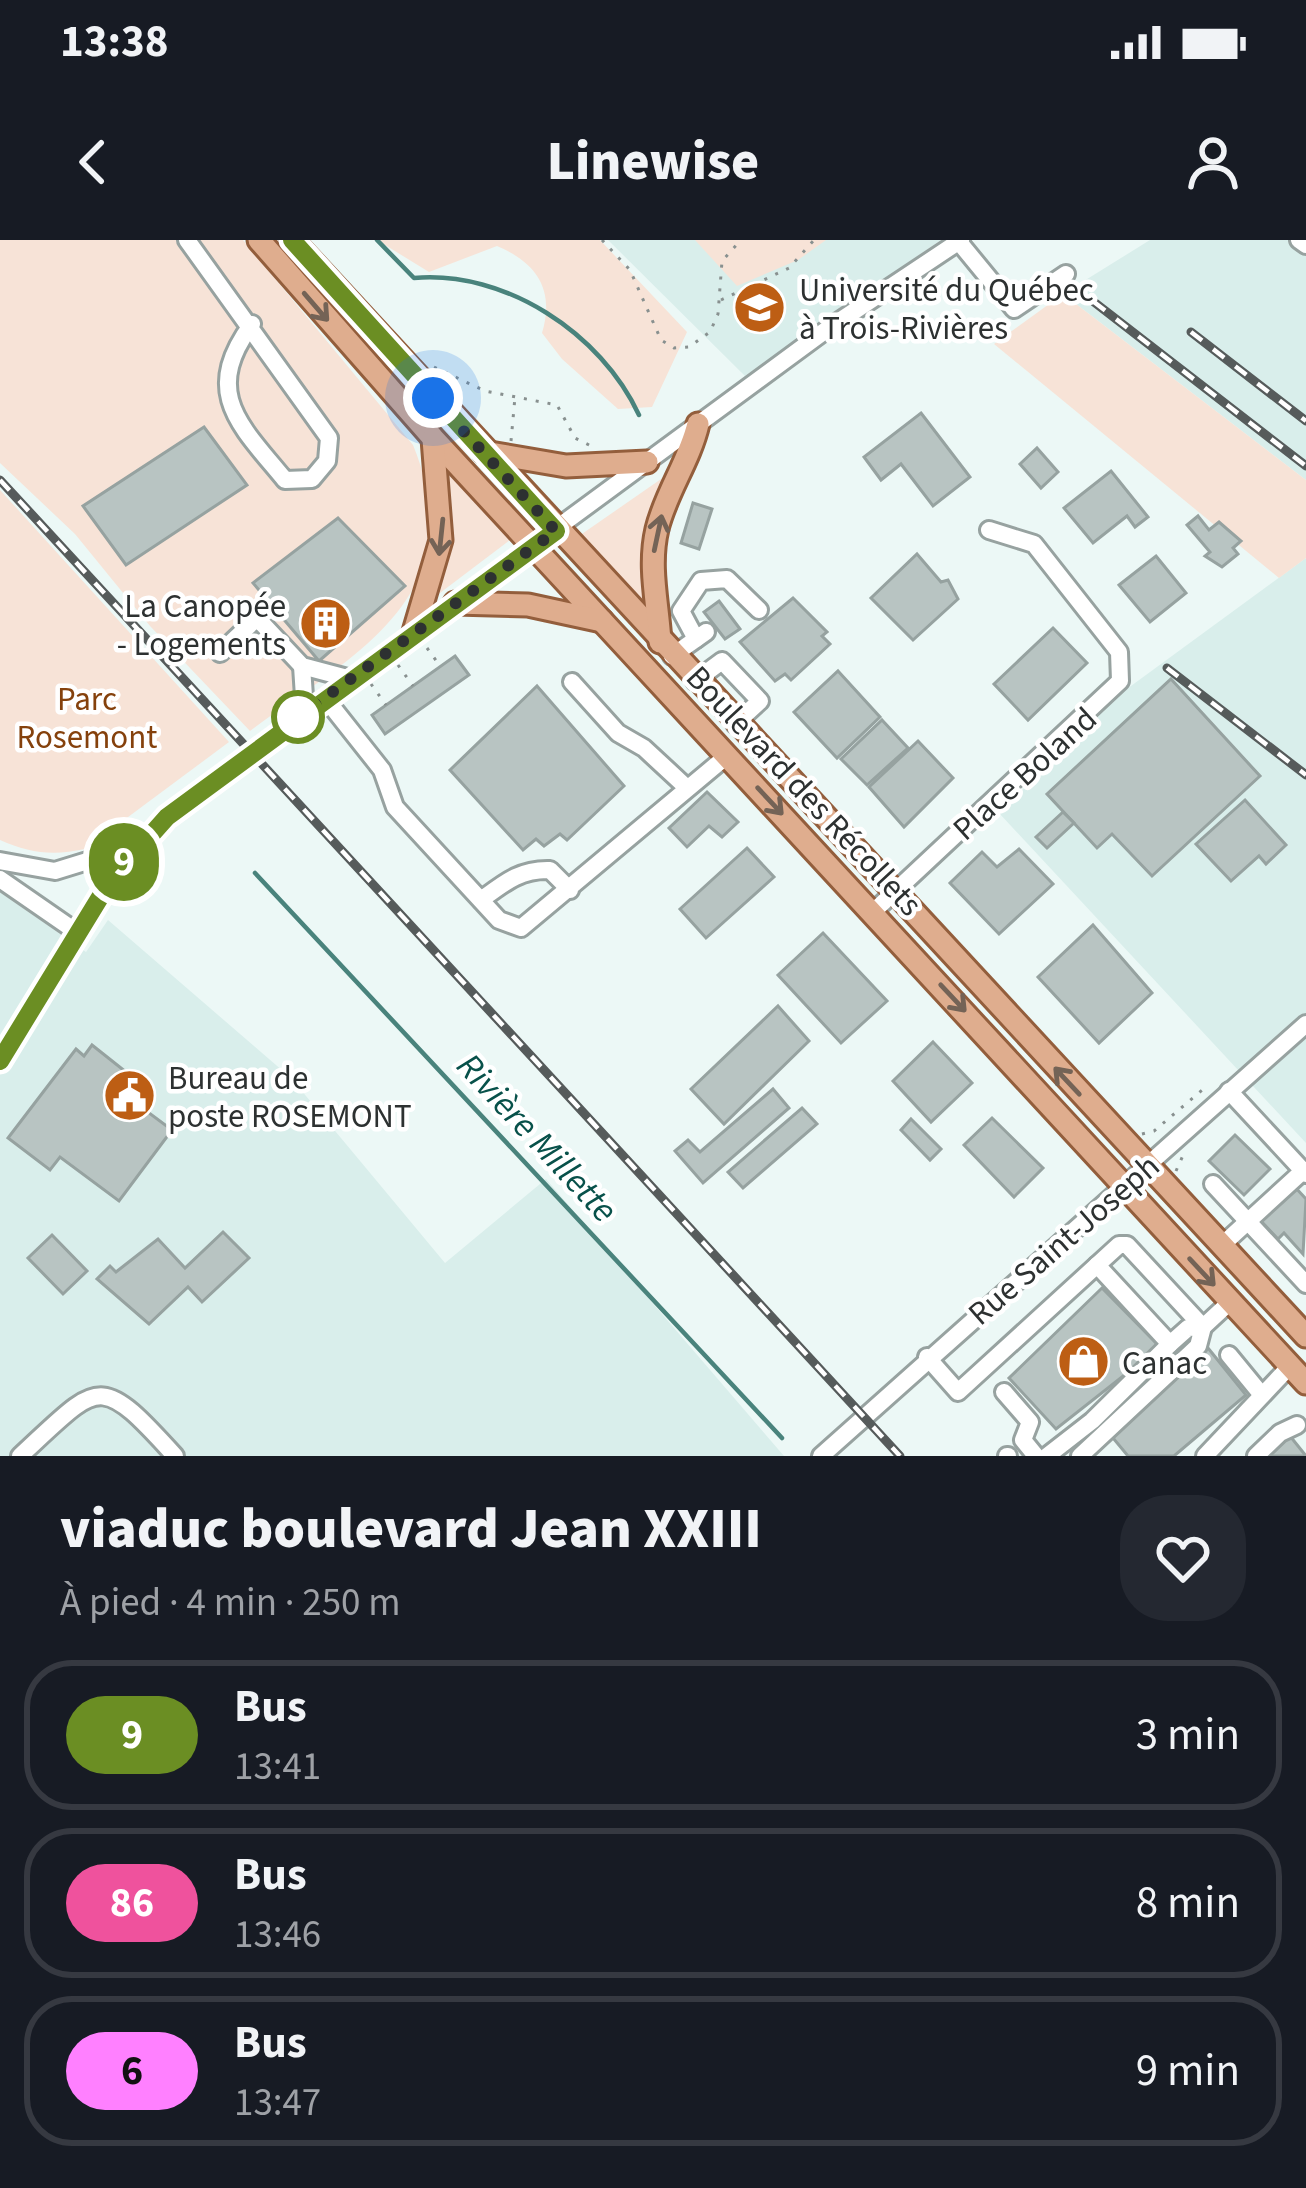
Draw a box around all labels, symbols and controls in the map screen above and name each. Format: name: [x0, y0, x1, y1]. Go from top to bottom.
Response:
text: 13:38: [60, 10, 169, 74]
text: Linewise: [547, 124, 759, 201]
icon: back: [60, 129, 126, 195]
icon: person: [1180, 129, 1246, 195]
place label: Université du Québec à Trois-Rivières: [799, 267, 1094, 352]
school or university icon: Université du Québec à Trois-Rivières: [732, 280, 788, 336]
one-way arrow: [302, 291, 329, 322]
your location: [403, 368, 463, 428]
one-way arrow: [647, 515, 670, 553]
one-way arrow: [429, 516, 451, 555]
place label: La Canopée - Logements: [117, 583, 286, 668]
building icon: La Canopée - Logements: [297, 596, 353, 652]
street label: Boulevard des Récollets: [675, 655, 933, 927]
park label: Parc Rosemont: [17, 676, 157, 761]
unlabelled marker: [273, 692, 323, 742]
street label: Place Boland: [942, 697, 1108, 852]
one-way arrow: [756, 785, 783, 815]
line badge: 9: [85, 823, 163, 901]
text: 9: [113, 832, 135, 892]
one-way arrow: [939, 982, 966, 1012]
water label: Rivière Millette: [445, 1042, 629, 1234]
place label: Bureau de poste ROSEMONT: [168, 1055, 412, 1140]
one-way arrow: [1054, 1067, 1081, 1097]
public building icon: Bureau de poste ROSEMONT: [101, 1068, 157, 1124]
street label: Rue Saint-Joseph: [958, 1144, 1170, 1337]
one-way arrow: [1187, 1256, 1215, 1286]
shop icon: Canac: [1055, 1334, 1111, 1390]
place label: Canac: [1122, 1340, 1207, 1387]
text: viaduc boulevard Jean XXIII: [60, 1489, 762, 1570]
button: heart: [1120, 1495, 1246, 1621]
text: À pied · 4 min · 250 m: [60, 1575, 401, 1631]
text: Bus: [234, 1675, 307, 1739]
text: 3 min: [1136, 1703, 1240, 1767]
text: 9: [121, 1705, 143, 1765]
text: 13:41: [234, 1739, 321, 1795]
text: Bus: [234, 1843, 307, 1907]
text: 8 min: [1136, 1871, 1240, 1935]
text: 86: [110, 1873, 154, 1933]
text: 13:46: [234, 1907, 321, 1963]
text: Bus: [234, 2011, 307, 2075]
text: 9 min: [1136, 2039, 1240, 2103]
text: 6: [121, 2041, 143, 2101]
text: 13:47: [234, 2075, 321, 2131]

